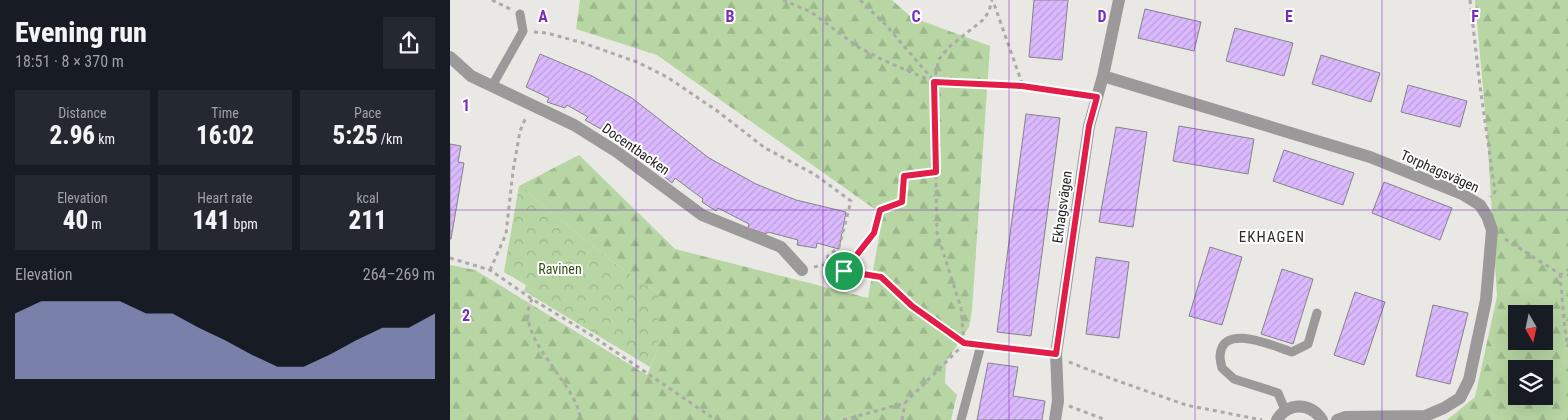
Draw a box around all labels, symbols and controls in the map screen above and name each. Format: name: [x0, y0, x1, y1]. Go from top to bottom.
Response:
text: A: [538, 7, 548, 26]
text: B: [726, 7, 735, 26]
text: C: [911, 7, 921, 26]
text: D: [1097, 7, 1107, 26]
text: E: [1285, 7, 1293, 26]
text: F: [1471, 7, 1479, 26]
text: Evening run: [15, 16, 147, 49]
button: share: [383, 17, 435, 69]
text: 18:51 · 8 × 370 m: [15, 52, 124, 71]
text: 1: [462, 96, 470, 115]
text: Distance: [58, 105, 106, 121]
text: Time: [211, 105, 239, 121]
text: Pace: [354, 105, 381, 121]
street label: Docentbacken: [599, 120, 673, 178]
text: 2.96: [50, 121, 95, 150]
text: 16:02: [196, 121, 254, 150]
text: 5:25: [332, 121, 378, 150]
text: km: [95, 131, 115, 147]
text: /km: [378, 131, 403, 147]
street label: Torphagsvägen: [1398, 147, 1482, 195]
street label: Ekhagsvägen: [1049, 170, 1075, 244]
text: Elevation: [57, 190, 108, 206]
text: Heart rate: [197, 190, 253, 206]
text: kcal: [356, 190, 379, 206]
text: 40: [63, 206, 88, 235]
text: 141: [192, 206, 230, 235]
text: 211: [349, 206, 387, 235]
text: m: [88, 216, 102, 232]
text: bpm: [230, 216, 258, 232]
district label: EKHAGEN: [1239, 228, 1305, 246]
pin: [823, 250, 865, 292]
icon: arrive: [830, 257, 858, 285]
park label: Ravinen: [538, 261, 582, 277]
text: Elevation: [15, 265, 73, 284]
text: 264–269 m: [363, 265, 435, 284]
north arrow: [1508, 305, 1552, 350]
map controls: [1508, 305, 1553, 405]
text: 2: [462, 306, 470, 325]
button: layers: [1508, 360, 1553, 405]

